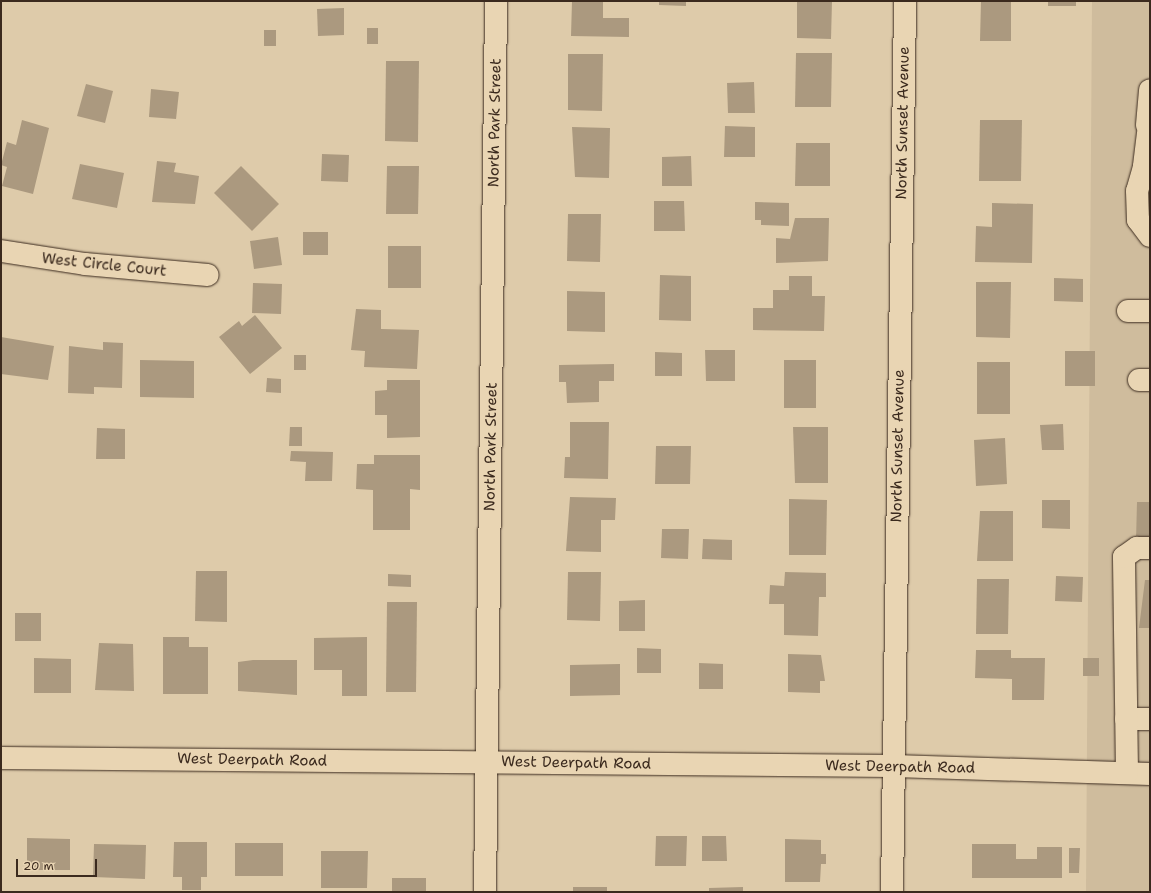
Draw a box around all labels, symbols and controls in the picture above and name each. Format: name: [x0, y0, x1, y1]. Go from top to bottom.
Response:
street label: North Sunset Avenue: [893, 46, 913, 200]
street label: North Park Street: [485, 58, 505, 188]
street label: West Circle Court: [41, 250, 167, 280]
street label: North Sunset Avenue: [888, 369, 908, 523]
street label: North Park Street: [481, 382, 501, 512]
street label: West Deerpath Road: [177, 750, 327, 770]
street label: West Deerpath Road: [501, 753, 651, 773]
street label: West Deerpath Road: [825, 757, 975, 777]
scale bar: [18, 851, 99, 877]
text: 20 m: [23, 858, 54, 874]

